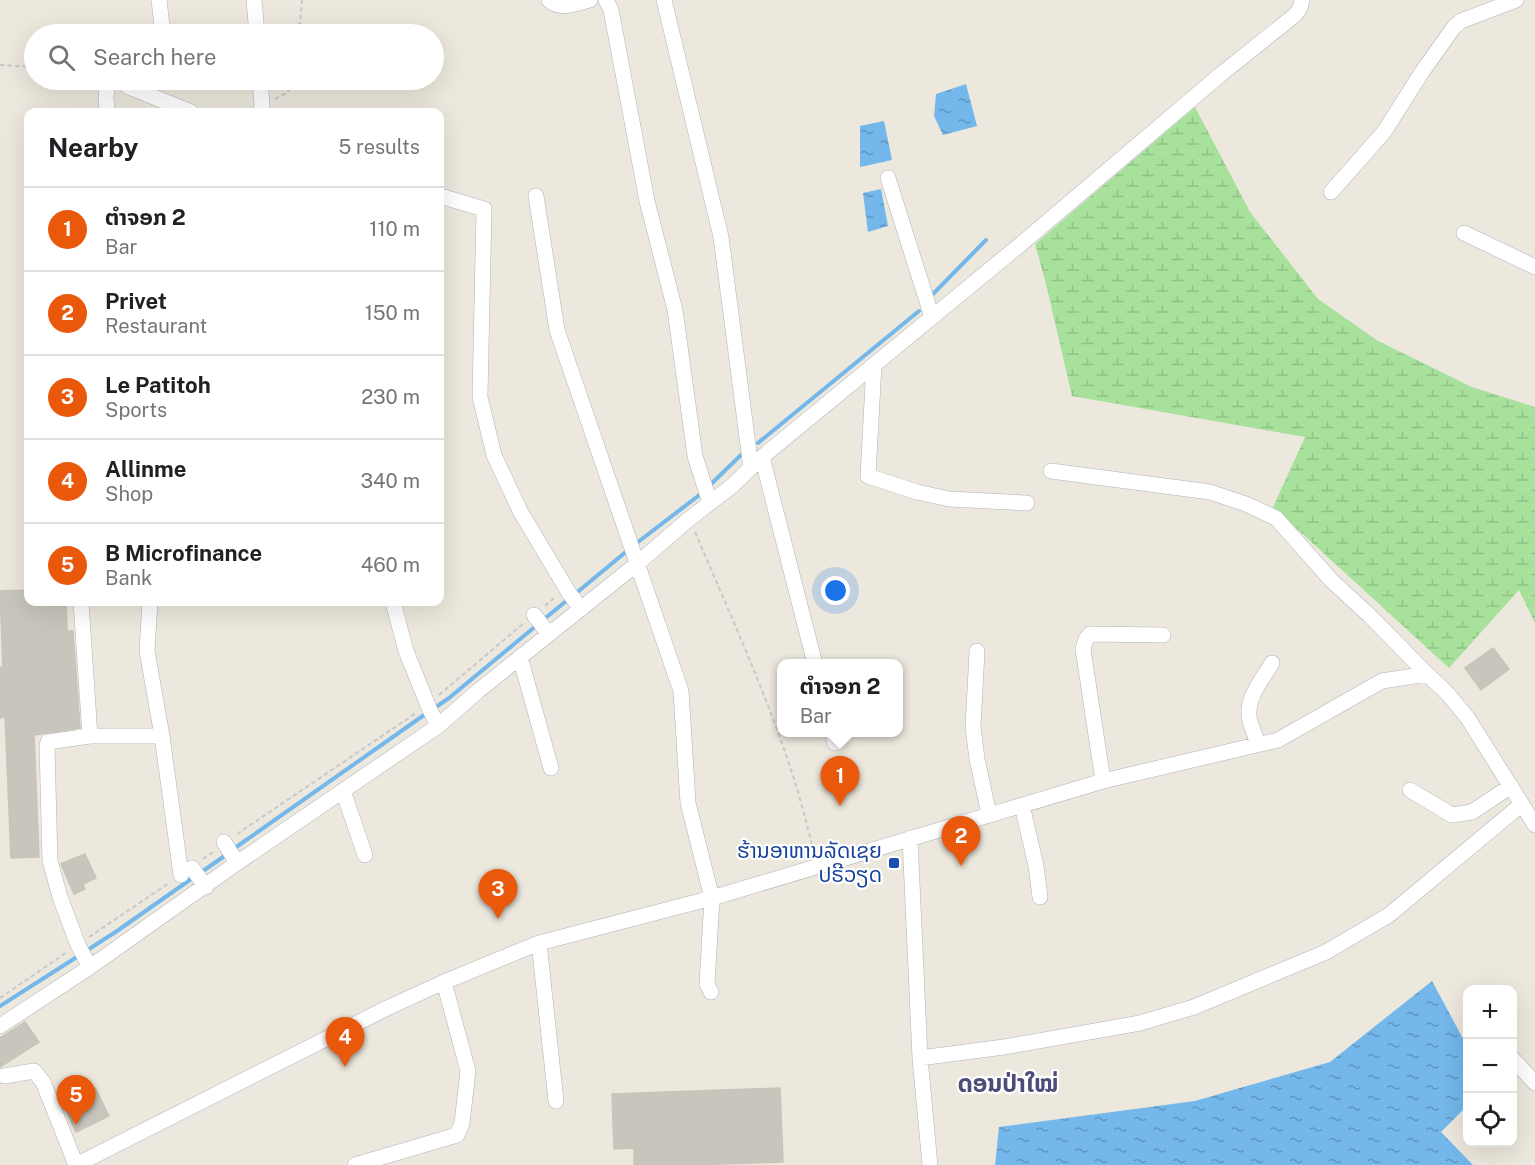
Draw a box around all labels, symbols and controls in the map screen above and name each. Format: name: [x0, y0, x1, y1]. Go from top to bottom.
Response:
search box: [24, 24, 444, 90]
icon: search: [45, 41, 78, 74]
text: Search here: [93, 44, 217, 70]
text: Nearby: [48, 132, 138, 163]
text: 5 results: [338, 135, 420, 159]
text: ຕຳຈອກ 2: [105, 204, 186, 230]
text: 1: [63, 217, 72, 241]
text: 110 m: [369, 217, 420, 241]
text: Bar: [105, 235, 137, 259]
text: Privet: [105, 288, 167, 314]
text: 2: [61, 301, 74, 325]
text: 150 m: [365, 301, 420, 325]
text: Restaurant: [105, 314, 207, 338]
text: Le Patitoh: [105, 372, 211, 398]
text: 3: [61, 385, 74, 409]
text: 230 m: [361, 385, 420, 409]
text: Sports: [105, 398, 167, 422]
text: Allinme: [105, 456, 186, 482]
text: 4: [61, 469, 74, 493]
text: 340 m: [360, 469, 420, 493]
text: Shop: [105, 482, 153, 506]
text: B Microfinance: [105, 540, 262, 566]
text: 5: [61, 553, 74, 577]
text: 460 m: [361, 553, 420, 577]
text: Bank: [105, 566, 152, 590]
your location: [821, 576, 850, 605]
popup: [777, 659, 903, 737]
text: ຕຳຈອກ 2: [800, 673, 880, 699]
text: Bar: [800, 704, 832, 728]
pin: 1: [820, 756, 860, 806]
pin: 2: [942, 816, 980, 866]
place label: ຮ້ານອາຫານລັດເຊຍ ປຣີວຽດ: [737, 838, 882, 888]
marker: ຮ້ານອາຫານລັດເຊຍ ປຣີວຽດ: [887, 856, 901, 870]
pin: 3: [478, 870, 518, 919]
map controls: [1463, 985, 1517, 1147]
button: +: [1463, 985, 1517, 1039]
pin: 4: [326, 1018, 364, 1067]
button: −: [1463, 1039, 1517, 1093]
district label: ດອນປ່າໃໝ່: [958, 1069, 1058, 1097]
pin: 5: [56, 1076, 96, 1125]
button: locate: [1463, 1093, 1517, 1147]

